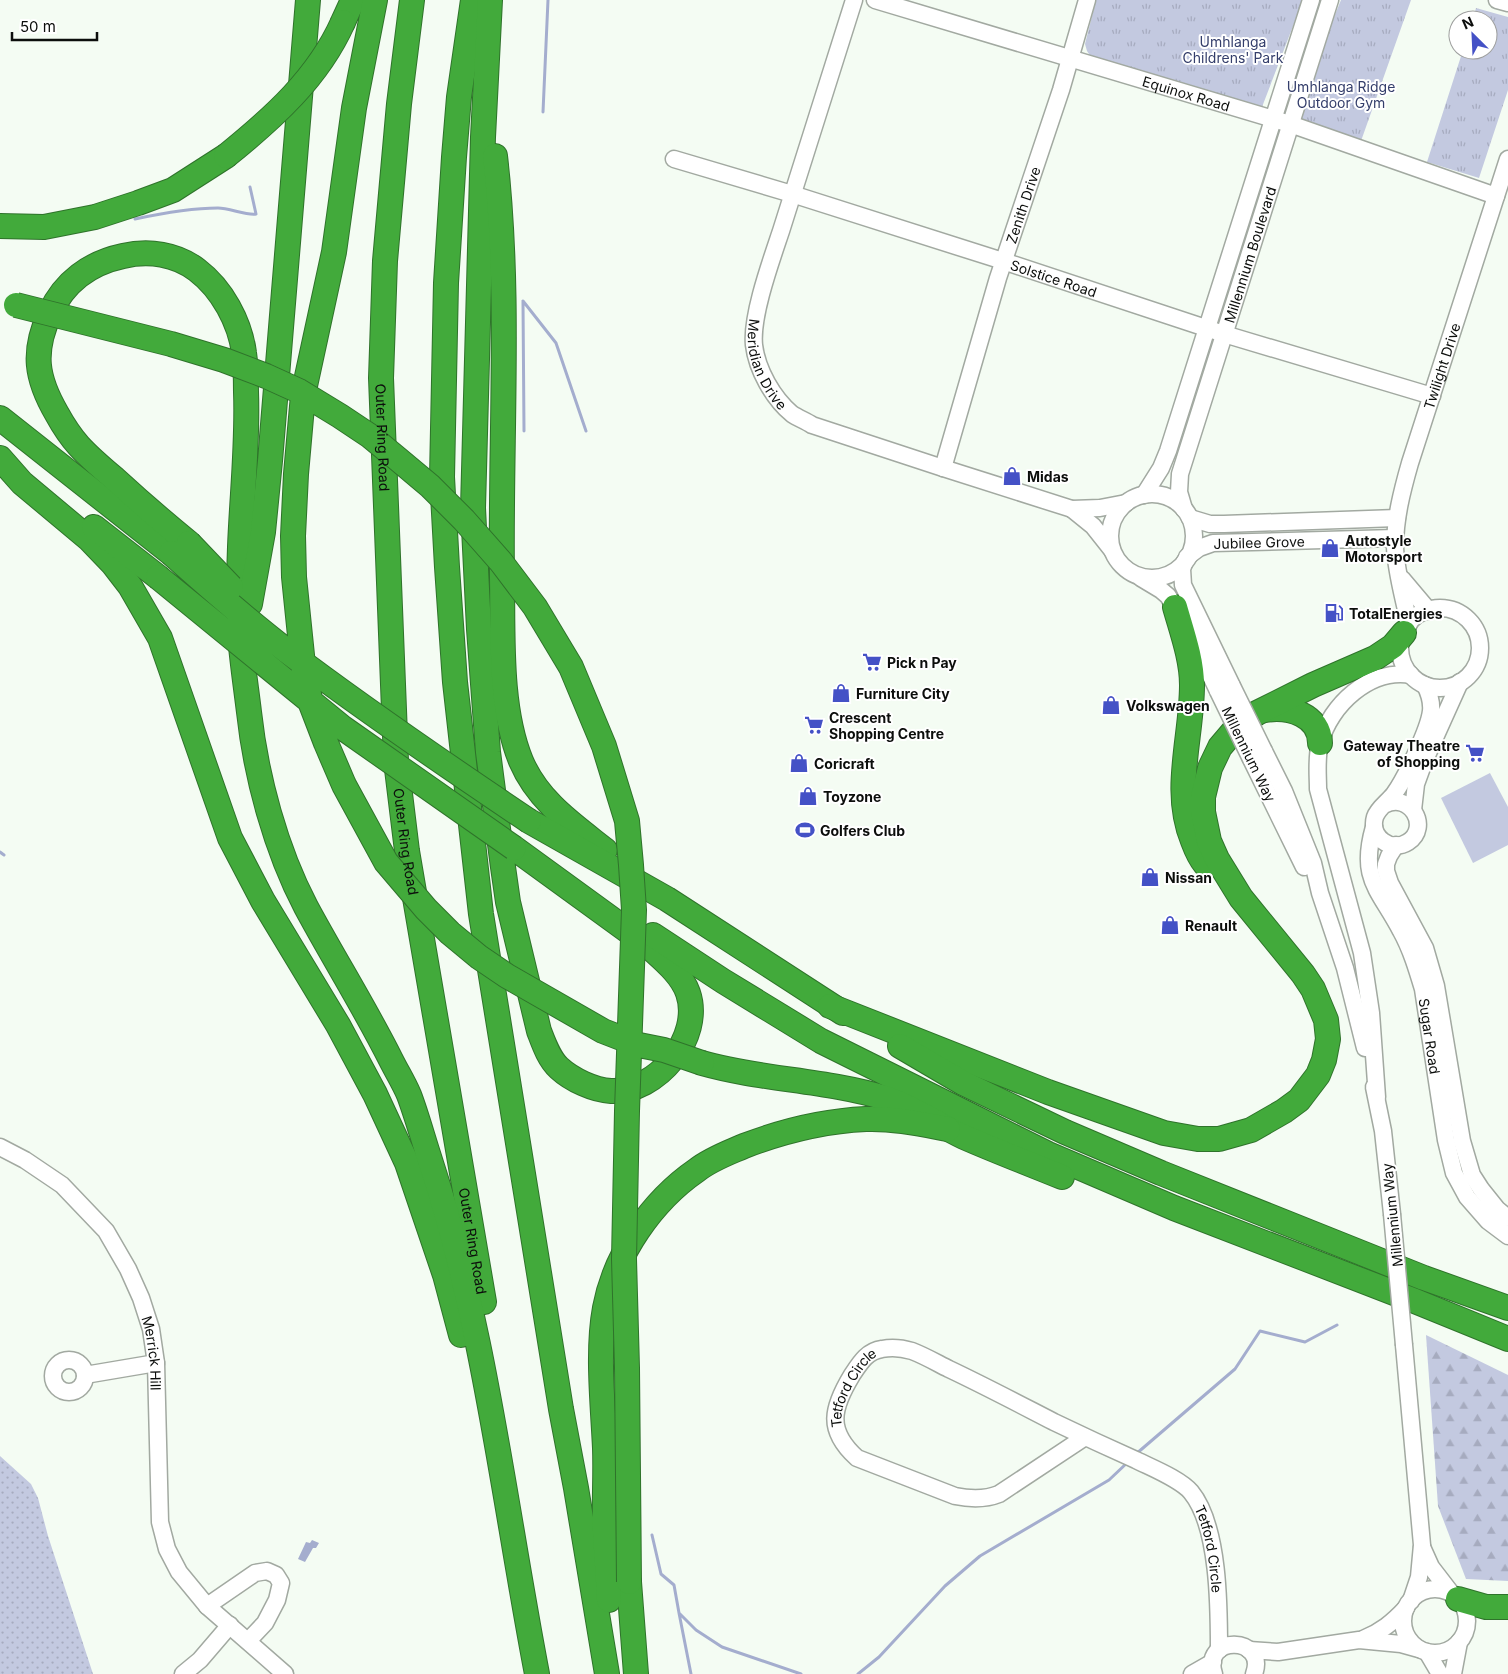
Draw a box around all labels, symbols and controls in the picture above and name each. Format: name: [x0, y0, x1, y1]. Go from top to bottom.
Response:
scale bar: [12, 10, 98, 42]
north arrow: [1448, 10, 1498, 60]
text: N: [1459, 13, 1476, 33]
text: 50 m: [20, 17, 56, 36]
park label: Umhlanga Childrens' Park: [1183, 33, 1284, 66]
street label: Equinox Road: [1141, 72, 1232, 114]
park label: Umhlanga Ridge Outdoor Gym: [1287, 78, 1395, 111]
street label: Zenith Drive: [1002, 164, 1043, 246]
street label: Millennium Boulevard: [1220, 184, 1279, 325]
street label: Solstice Road: [1008, 256, 1099, 300]
street label: Meridian Drive: [745, 318, 791, 413]
street label: Twilight Drive: [1419, 320, 1463, 411]
street label: Outer Ring Road: [373, 383, 394, 492]
shop icon: Midas: [1001, 465, 1023, 487]
place label: Midas: [1027, 468, 1069, 485]
street label: Jubilee Grove: [1213, 532, 1305, 551]
place label: Autostyle Motorsport: [1345, 532, 1422, 565]
shop icon: Autostyle Motorsport: [1319, 537, 1341, 559]
fuel station icon: TotalEnergies: [1323, 602, 1345, 624]
place label: TotalEnergies: [1349, 605, 1443, 622]
supermarket icon: Pick n Pay: [861, 651, 883, 673]
place label: Pick n Pay: [887, 654, 957, 671]
shop icon: Furniture City: [830, 682, 852, 704]
place label: Furniture City: [856, 685, 950, 702]
shop icon: Volkswagen: [1100, 694, 1122, 716]
place label: Volkswagen: [1126, 697, 1210, 714]
street label: Millennium Way: [1219, 704, 1279, 805]
place label: Crescent Shopping Centre: [829, 709, 944, 742]
supermarket icon: Crescent Shopping Centre: [803, 714, 825, 736]
place label: Gateway Theatre of Shopping: [1343, 737, 1460, 770]
supermarket icon: Gateway Theatre of Shopping: [1464, 742, 1486, 764]
shop icon: Coricraft: [788, 752, 810, 774]
place label: Coricraft: [814, 755, 875, 772]
shop icon: Toyzone: [797, 785, 819, 807]
street label: Outer Ring Road: [391, 787, 423, 896]
place label: Toyzone: [823, 788, 881, 805]
sports icon: Golfers Club: [794, 819, 816, 841]
place label: Golfers Club: [820, 822, 905, 839]
shop icon: Nissan: [1139, 866, 1161, 888]
place label: Nissan: [1165, 869, 1212, 886]
shop icon: Renault: [1159, 914, 1181, 936]
place label: Renault: [1185, 917, 1237, 934]
street label: Sugar Road: [1416, 997, 1444, 1075]
street label: Millennium Way: [1378, 1162, 1406, 1268]
street label: Outer Ring Road: [456, 1186, 491, 1295]
street label: Merrick Hill: [139, 1314, 165, 1391]
street label: Tetford Circle: [827, 1344, 879, 1429]
street label: Tetford Circle: [1192, 1502, 1226, 1593]

